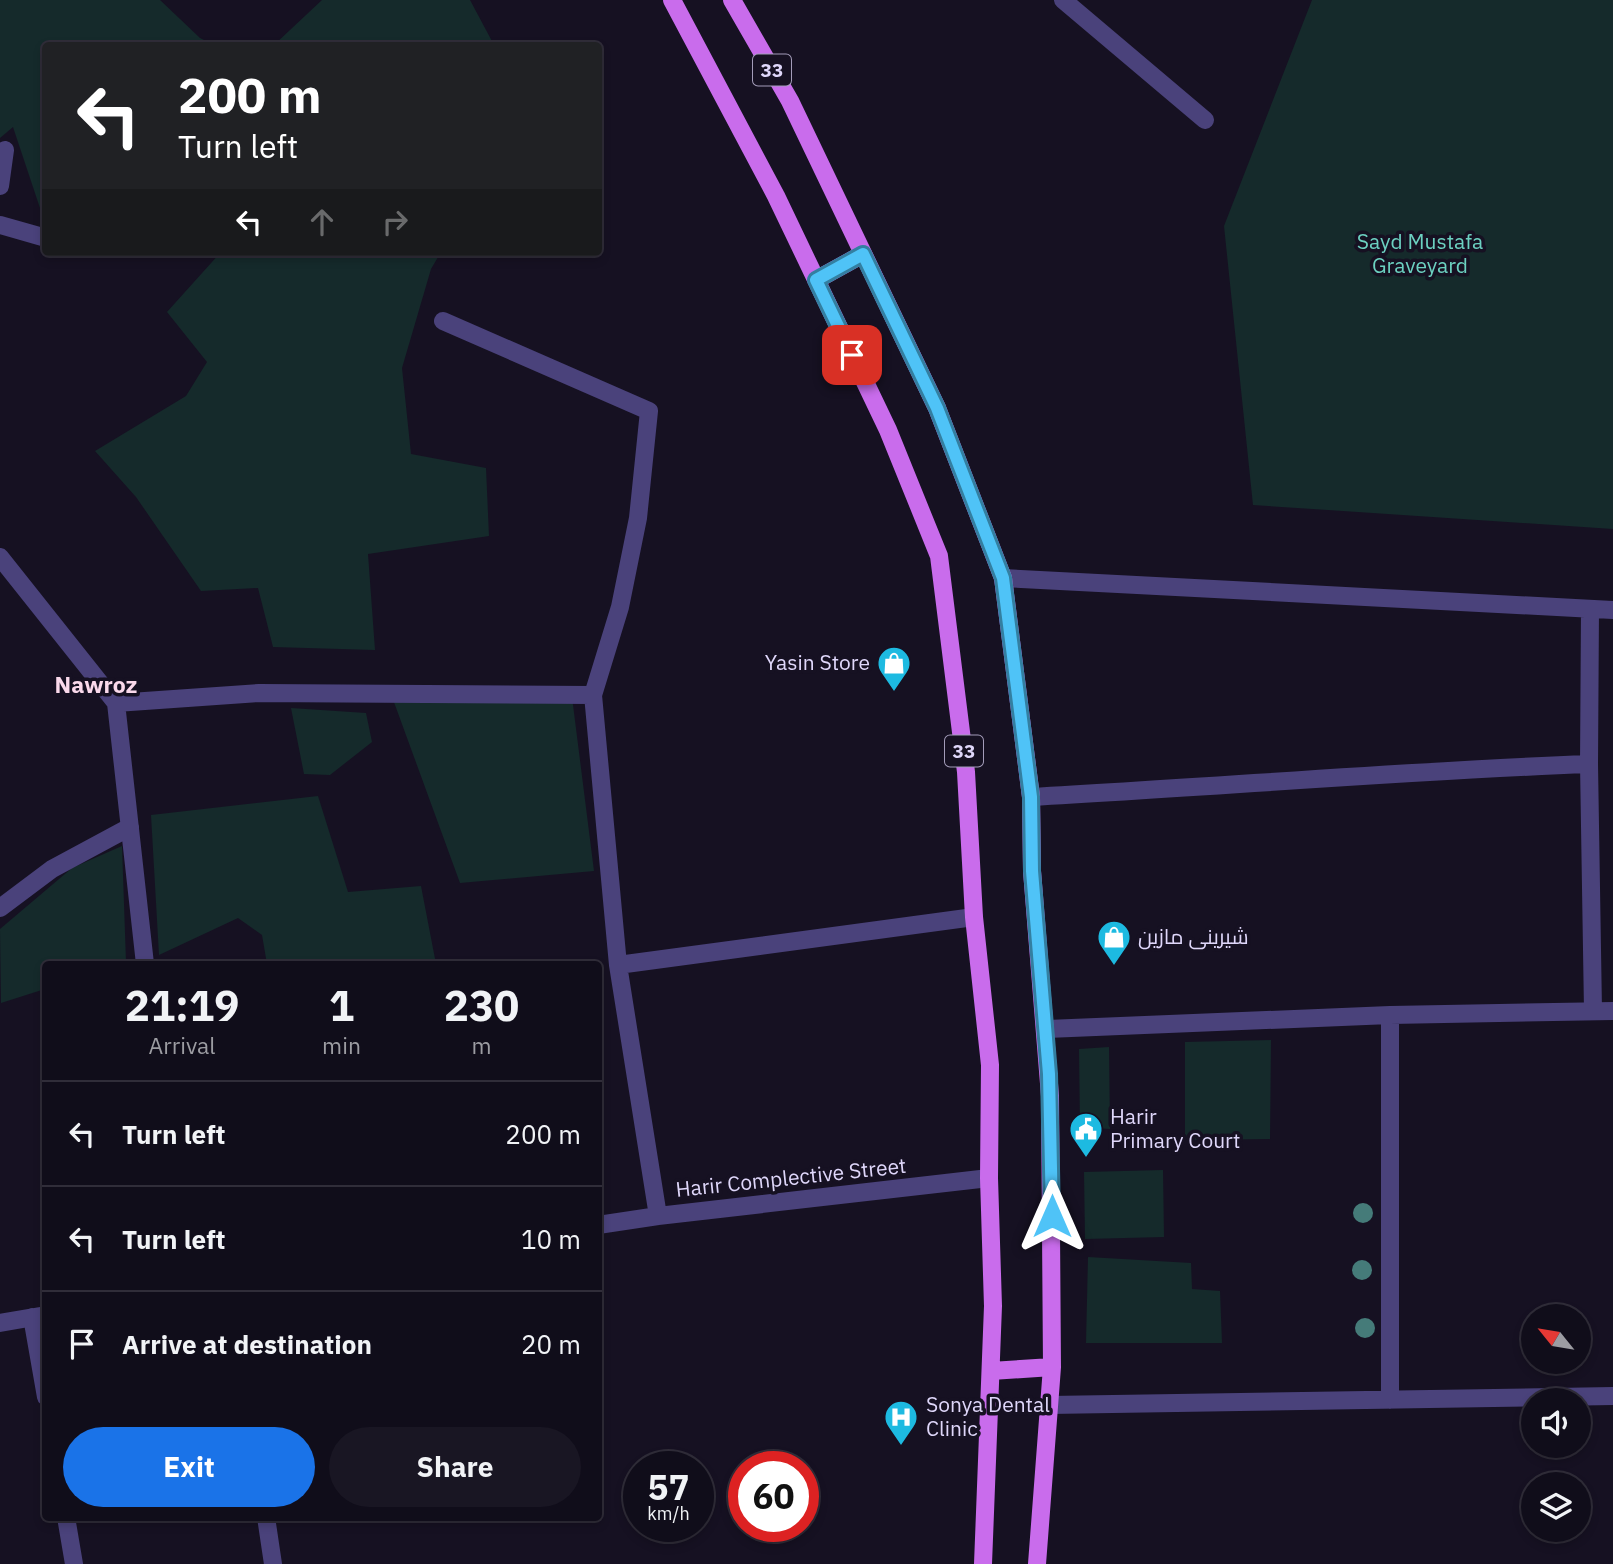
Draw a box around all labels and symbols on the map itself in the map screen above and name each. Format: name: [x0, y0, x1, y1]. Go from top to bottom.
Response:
road number: 33: [753, 54, 791, 86]
park label: Sayd Mustafa Graveyard: [1357, 227, 1483, 279]
pin: [822, 325, 882, 385]
shop icon: Yasin Store: [875, 644, 913, 693]
place label: Yasin Store: [765, 648, 870, 676]
district label: Nawroz: [55, 669, 137, 699]
road number: 33: [945, 736, 983, 766]
shop icon: شیرینی مازین: [1095, 918, 1133, 967]
place label: شیرینی مازین: [1138, 922, 1249, 950]
place label: Harir Primary Court: [1110, 1102, 1240, 1154]
public building icon: Harir Primary Court: [1067, 1110, 1105, 1159]
street label: Harir Complective Street: [674, 1151, 908, 1203]
position arrow: [1015, 1179, 1089, 1253]
north arrow: [1521, 1304, 1591, 1374]
place label: Sonya Dental Clinic: [926, 1390, 1050, 1442]
hospital icon: Sonya Dental Clinic: [882, 1398, 920, 1447]
speed limit sign: 60: [728, 1451, 819, 1542]

